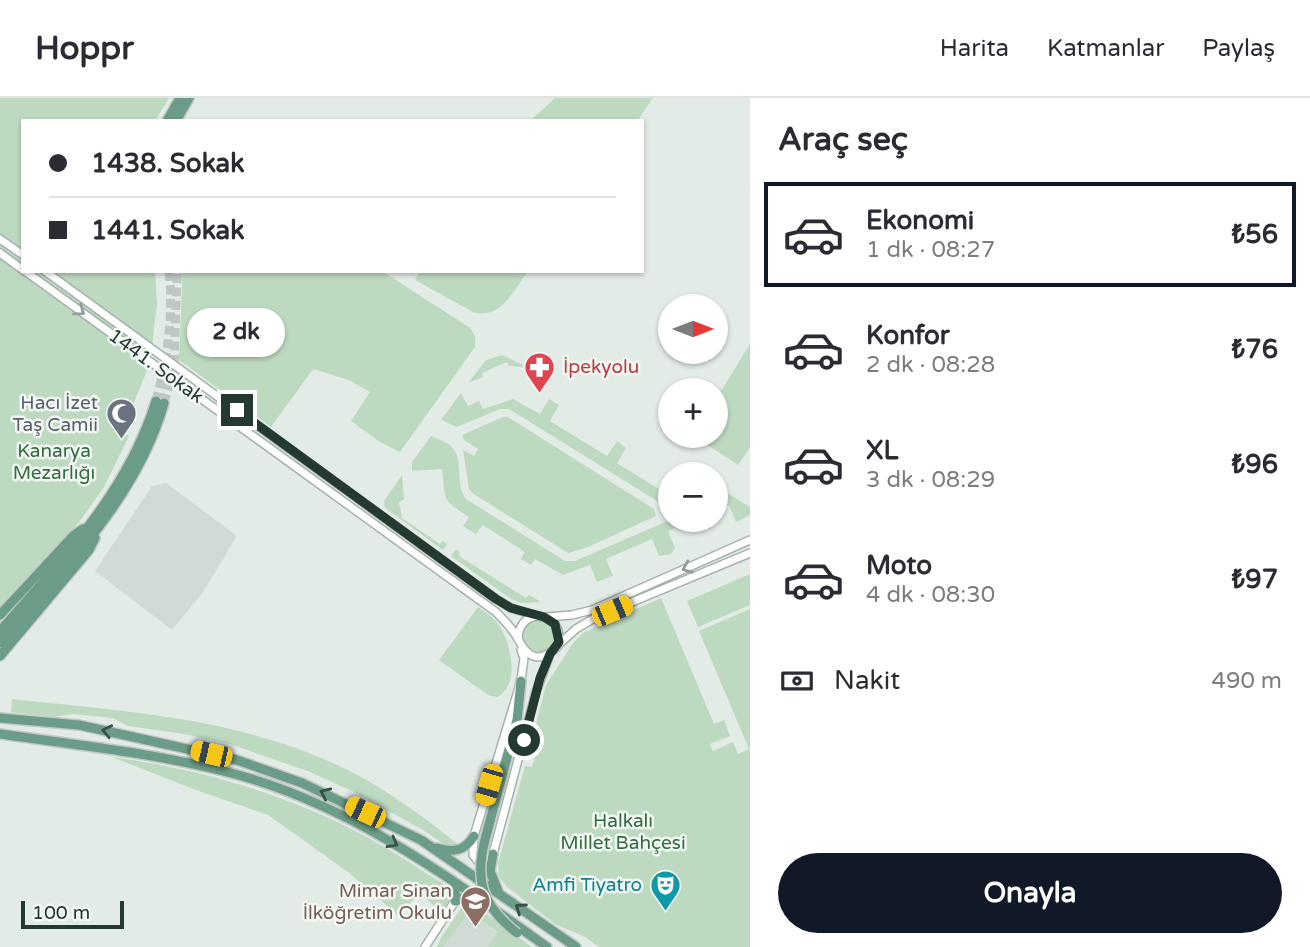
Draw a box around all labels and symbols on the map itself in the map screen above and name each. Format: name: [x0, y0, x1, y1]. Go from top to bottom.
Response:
north arrow: [658, 294, 728, 364]
one-way arrow: [72, 303, 85, 315]
callout: 2 dk: [188, 308, 286, 358]
street label: 1441. Sokak: [104, 324, 208, 408]
pharmacy icon: İpekyolu: [523, 350, 557, 394]
place label: İpekyolu: [563, 356, 639, 378]
place label: Hacı İzet Taş Camii: [12, 392, 98, 436]
route end: [221, 394, 253, 426]
mosque icon: Hacı İzet Taş Camii: [104, 397, 138, 441]
park label: Kanarya Mezarlığı: [13, 440, 95, 484]
one-way arrow: [682, 560, 695, 574]
car: [589, 593, 636, 629]
route start: [508, 724, 540, 756]
one-way arrow: [101, 725, 113, 739]
car: [189, 739, 234, 769]
car: [474, 762, 505, 808]
one-way arrow: [320, 787, 332, 801]
car: [342, 794, 389, 830]
park label: Halkalı Millet Bahçesi: [560, 810, 686, 854]
one-way arrow: [386, 835, 398, 848]
theatre icon: Amfi Tiyatro: [648, 868, 682, 912]
place label: Amfi Tiyatro: [532, 874, 642, 896]
place label: Mimar Sinan İlköğretim Okulu: [303, 880, 452, 924]
school or university icon: Mimar Sinan İlköğretim Okulu: [458, 885, 492, 929]
scale bar: [21, 898, 124, 930]
one-way arrow: [515, 904, 528, 916]

